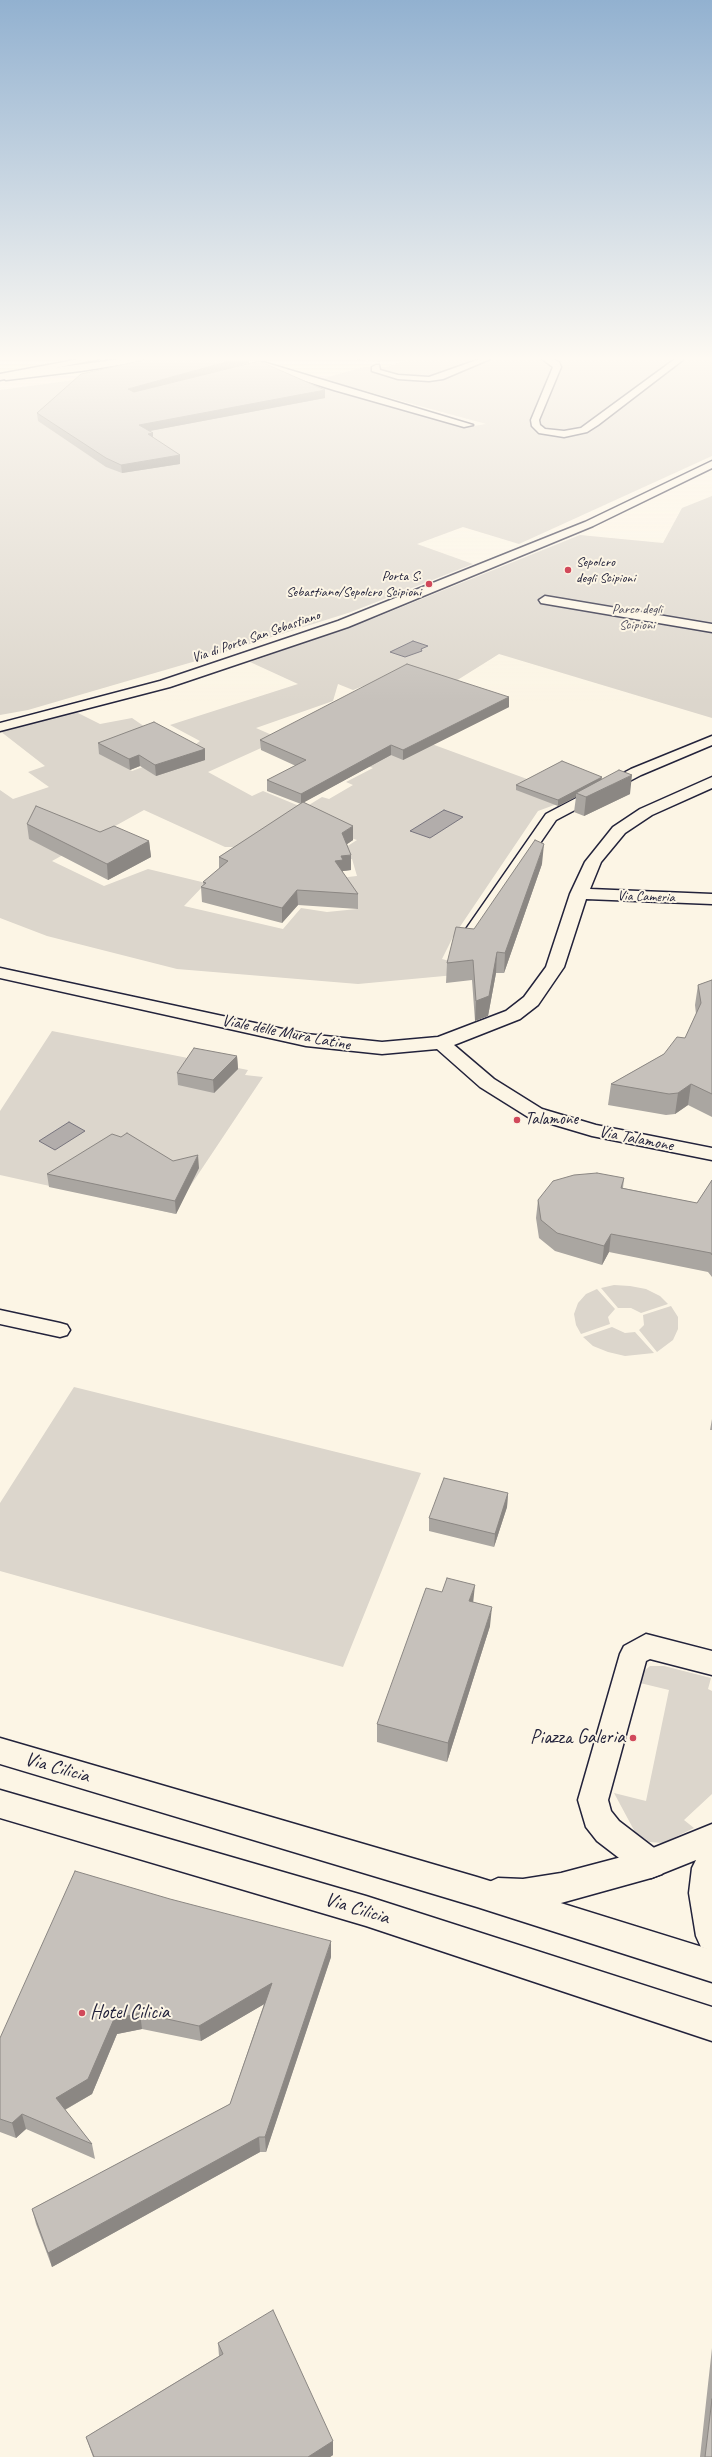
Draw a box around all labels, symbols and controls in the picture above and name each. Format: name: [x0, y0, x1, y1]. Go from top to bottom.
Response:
place label: Sepolcro degli Scipioni: [576, 554, 635, 586]
marker: Sepolcro degli Scipioni: [563, 565, 573, 575]
place label: Porta S. Sebastiano/Sepolcro Scipioni: [286, 568, 421, 600]
marker: Porta S. Sebastiano/Sepolcro Scipioni: [424, 579, 434, 589]
park label: Parco degli Scipioni: [612, 601, 662, 634]
street label: Via di Porta San Sebastiano: [190, 607, 322, 667]
street label: Via Cameria: [617, 888, 675, 906]
street label: Viale delle Mura Latine: [220, 1011, 352, 1055]
place label: Talamone: [525, 1110, 578, 1130]
marker: Talamone: [512, 1115, 522, 1125]
street label: Via Talamone: [597, 1122, 675, 1156]
place label: Piazza Galeria: [530, 1726, 625, 1750]
marker: Piazza Galeria: [628, 1733, 638, 1743]
street label: Via Cilicia: [22, 1747, 92, 1789]
street label: Via Cilicia: [322, 1888, 392, 1930]
place label: Hotel Cilicia: [90, 2001, 169, 2025]
marker: Hotel Cilicia: [77, 2008, 87, 2018]

